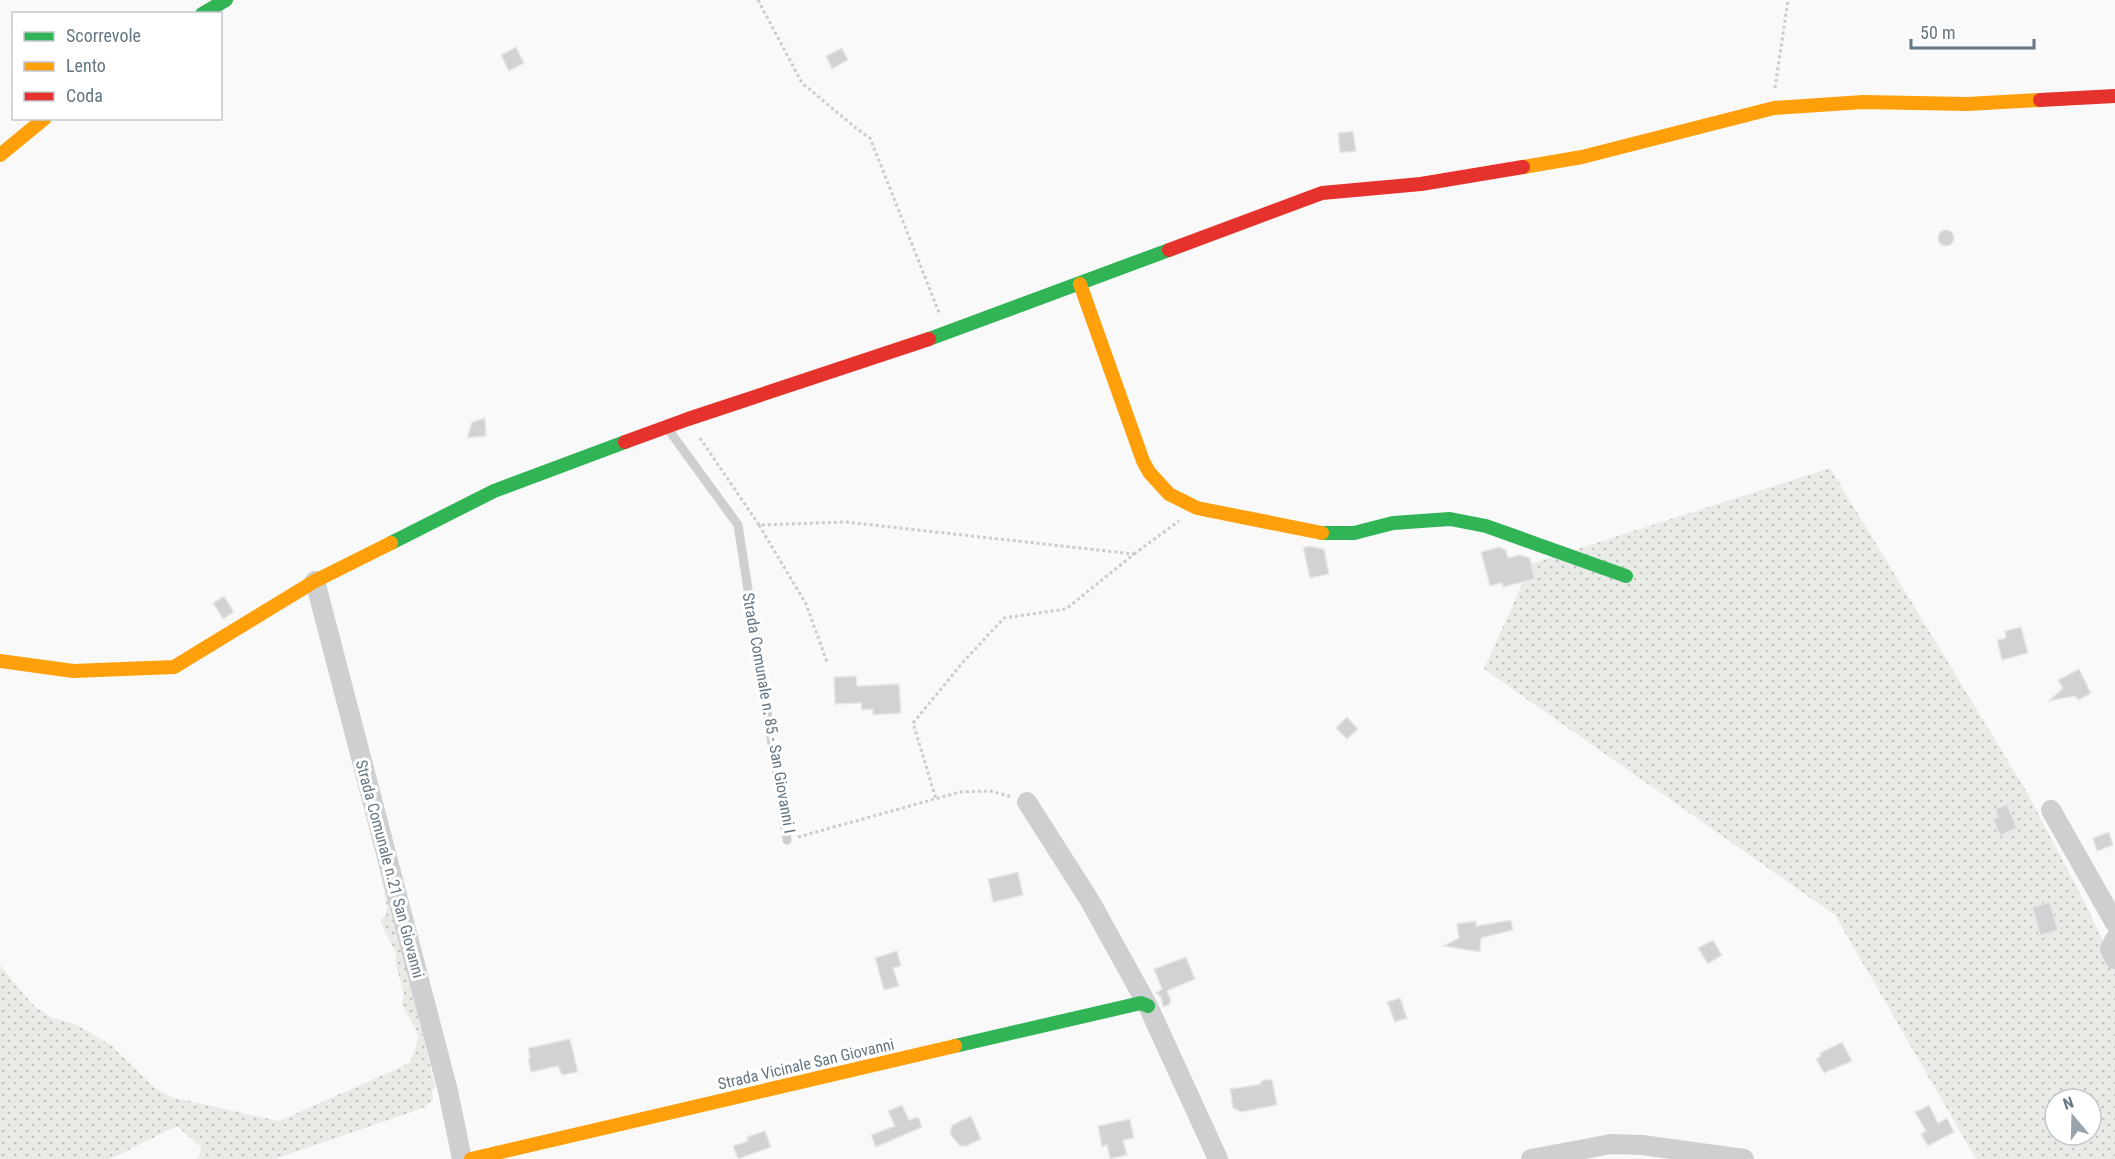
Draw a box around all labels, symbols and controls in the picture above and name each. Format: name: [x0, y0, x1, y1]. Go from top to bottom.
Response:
legend: [12, 12, 222, 120]
scale bar: [1911, 12, 2034, 50]
text: 50 m: [1920, 22, 1955, 43]
text: Scorrevole: [66, 25, 141, 46]
text: Lento: [66, 55, 106, 76]
text: Coda: [66, 85, 103, 106]
street label: Strada Comunale n. 85 - San Giovanni I: [738, 591, 800, 835]
street label: Strada Comunale n.21 San Giovanni: [352, 758, 428, 980]
street label: Strada Vicinale San Giovanni: [716, 1034, 896, 1094]
north arrow: [2043, 1087, 2103, 1147]
text: N: [2061, 1093, 2076, 1114]

